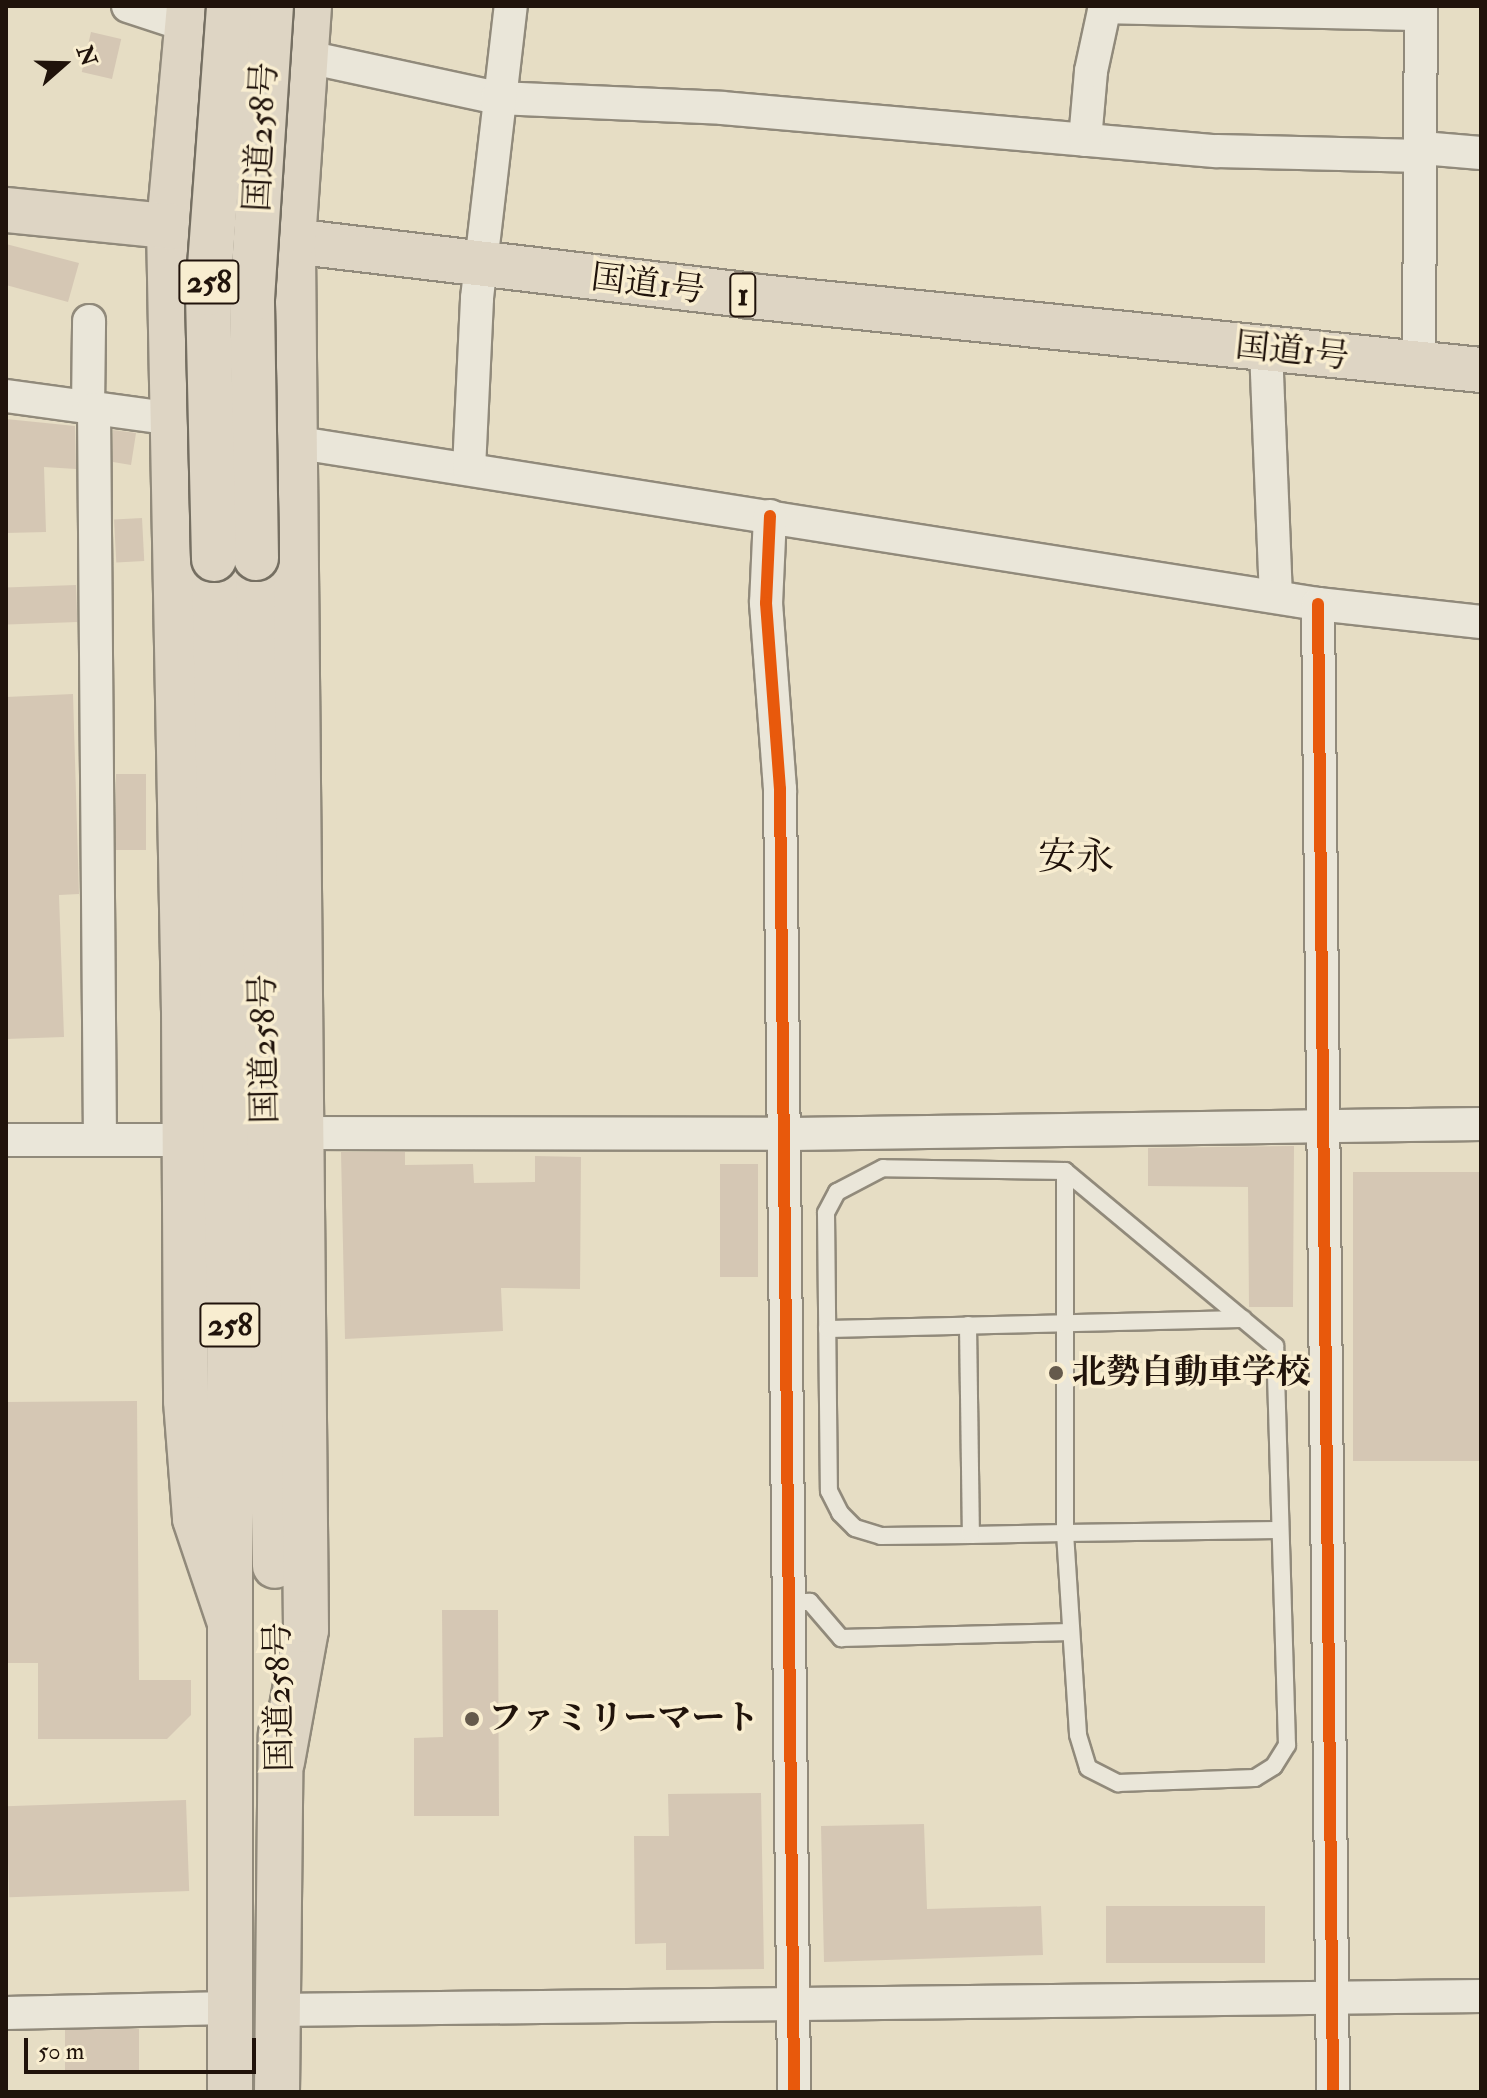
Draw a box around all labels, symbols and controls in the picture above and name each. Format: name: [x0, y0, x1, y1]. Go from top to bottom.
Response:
north arrow: [24, 24, 104, 104]
text: N: [70, 42, 103, 70]
street label: 国道258号: [237, 61, 285, 213]
road number: 258: [177, 254, 241, 310]
street label: 国道1号: [589, 257, 707, 311]
road number: 1: [729, 267, 757, 323]
street label: 国道1号: [1233, 325, 1351, 377]
district label: 安永: [1038, 835, 1114, 881]
street label: 国道258号: [242, 974, 286, 1124]
road number: 258: [198, 1297, 262, 1353]
place label: 北勢自動車学校: [1072, 1353, 1310, 1393]
marker: 北勢自動車学校: [1047, 1364, 1065, 1382]
street label: 国道258号: [257, 1622, 301, 1772]
place label: ファミリーマート: [488, 1699, 760, 1739]
marker: ファミリーマート: [463, 1710, 481, 1728]
scale bar: [28, 2022, 260, 2072]
text: 50 m: [38, 2036, 84, 2067]

